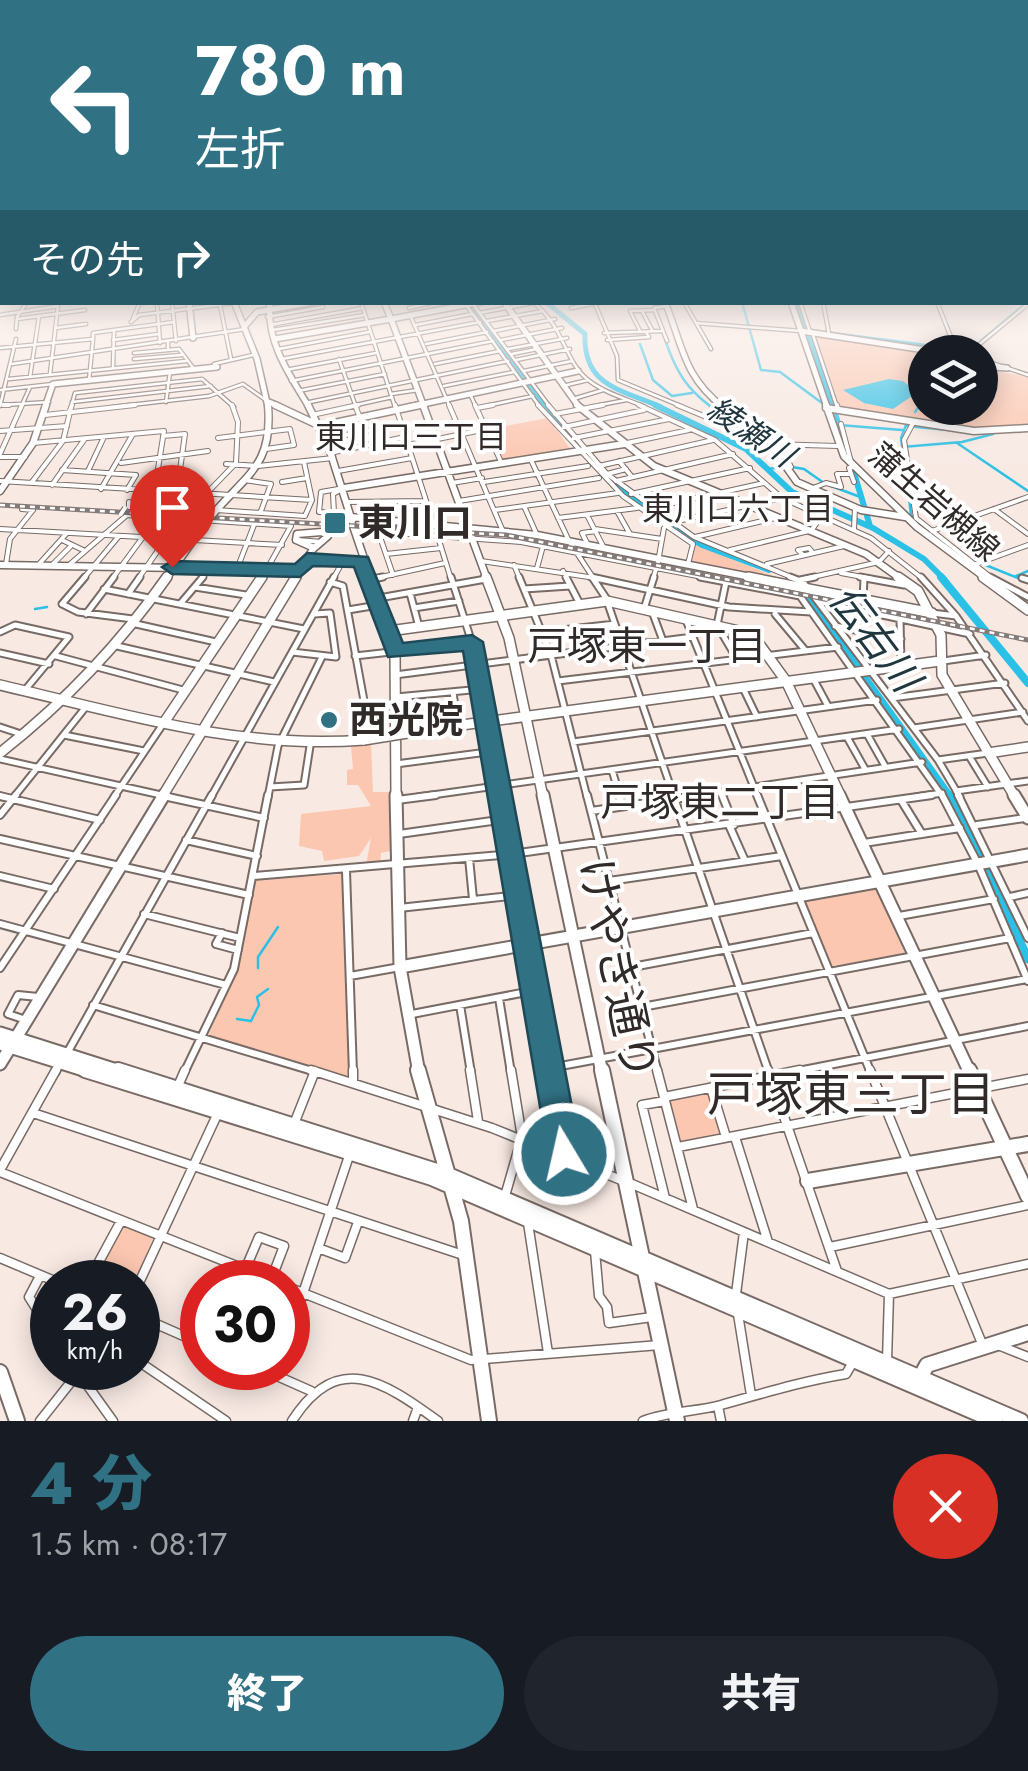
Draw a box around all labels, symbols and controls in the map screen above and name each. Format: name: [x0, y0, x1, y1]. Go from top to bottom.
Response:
text: 780 m: [195, 20, 406, 121]
icon: left: [30, 40, 160, 170]
text: 左折: [195, 117, 285, 182]
icon: right: [164, 230, 219, 285]
text: その先: [30, 232, 144, 287]
map controls: [908, 335, 998, 425]
button: layers: [908, 335, 998, 425]
water label: 綾瀬川: [698, 386, 806, 480]
district label: 東川口三丁目: [315, 414, 507, 460]
street label: 蒲生岩槻線: [859, 432, 1009, 572]
pin: [130, 465, 215, 568]
icon: arrive: [145, 480, 200, 535]
district label: 東川口六丁目: [642, 486, 834, 532]
place label: 東川口: [358, 495, 472, 550]
marker: 東川口: [322, 510, 348, 536]
water label: 伝右川: [816, 573, 937, 707]
district label: 戸塚東一丁目: [527, 617, 767, 675]
place label: 西光院: [349, 692, 463, 747]
marker: 西光院: [318, 709, 340, 731]
district label: 戸塚東二丁目: [600, 773, 840, 831]
street label: けやき通り: [562, 852, 673, 1086]
district label: 戸塚東三丁目: [707, 1060, 995, 1129]
position arrow: [512, 1102, 616, 1206]
speed limit sign: 30: [180, 1260, 310, 1390]
text: 26: [62, 1276, 128, 1349]
text: km/h: [67, 1332, 123, 1368]
text: 4 分: [30, 1440, 152, 1527]
button: close: [893, 1454, 998, 1559]
text: 1.5 km · 08:17: [30, 1521, 227, 1567]
button: 終了: [30, 1636, 504, 1751]
button: 共有: [524, 1636, 998, 1751]

